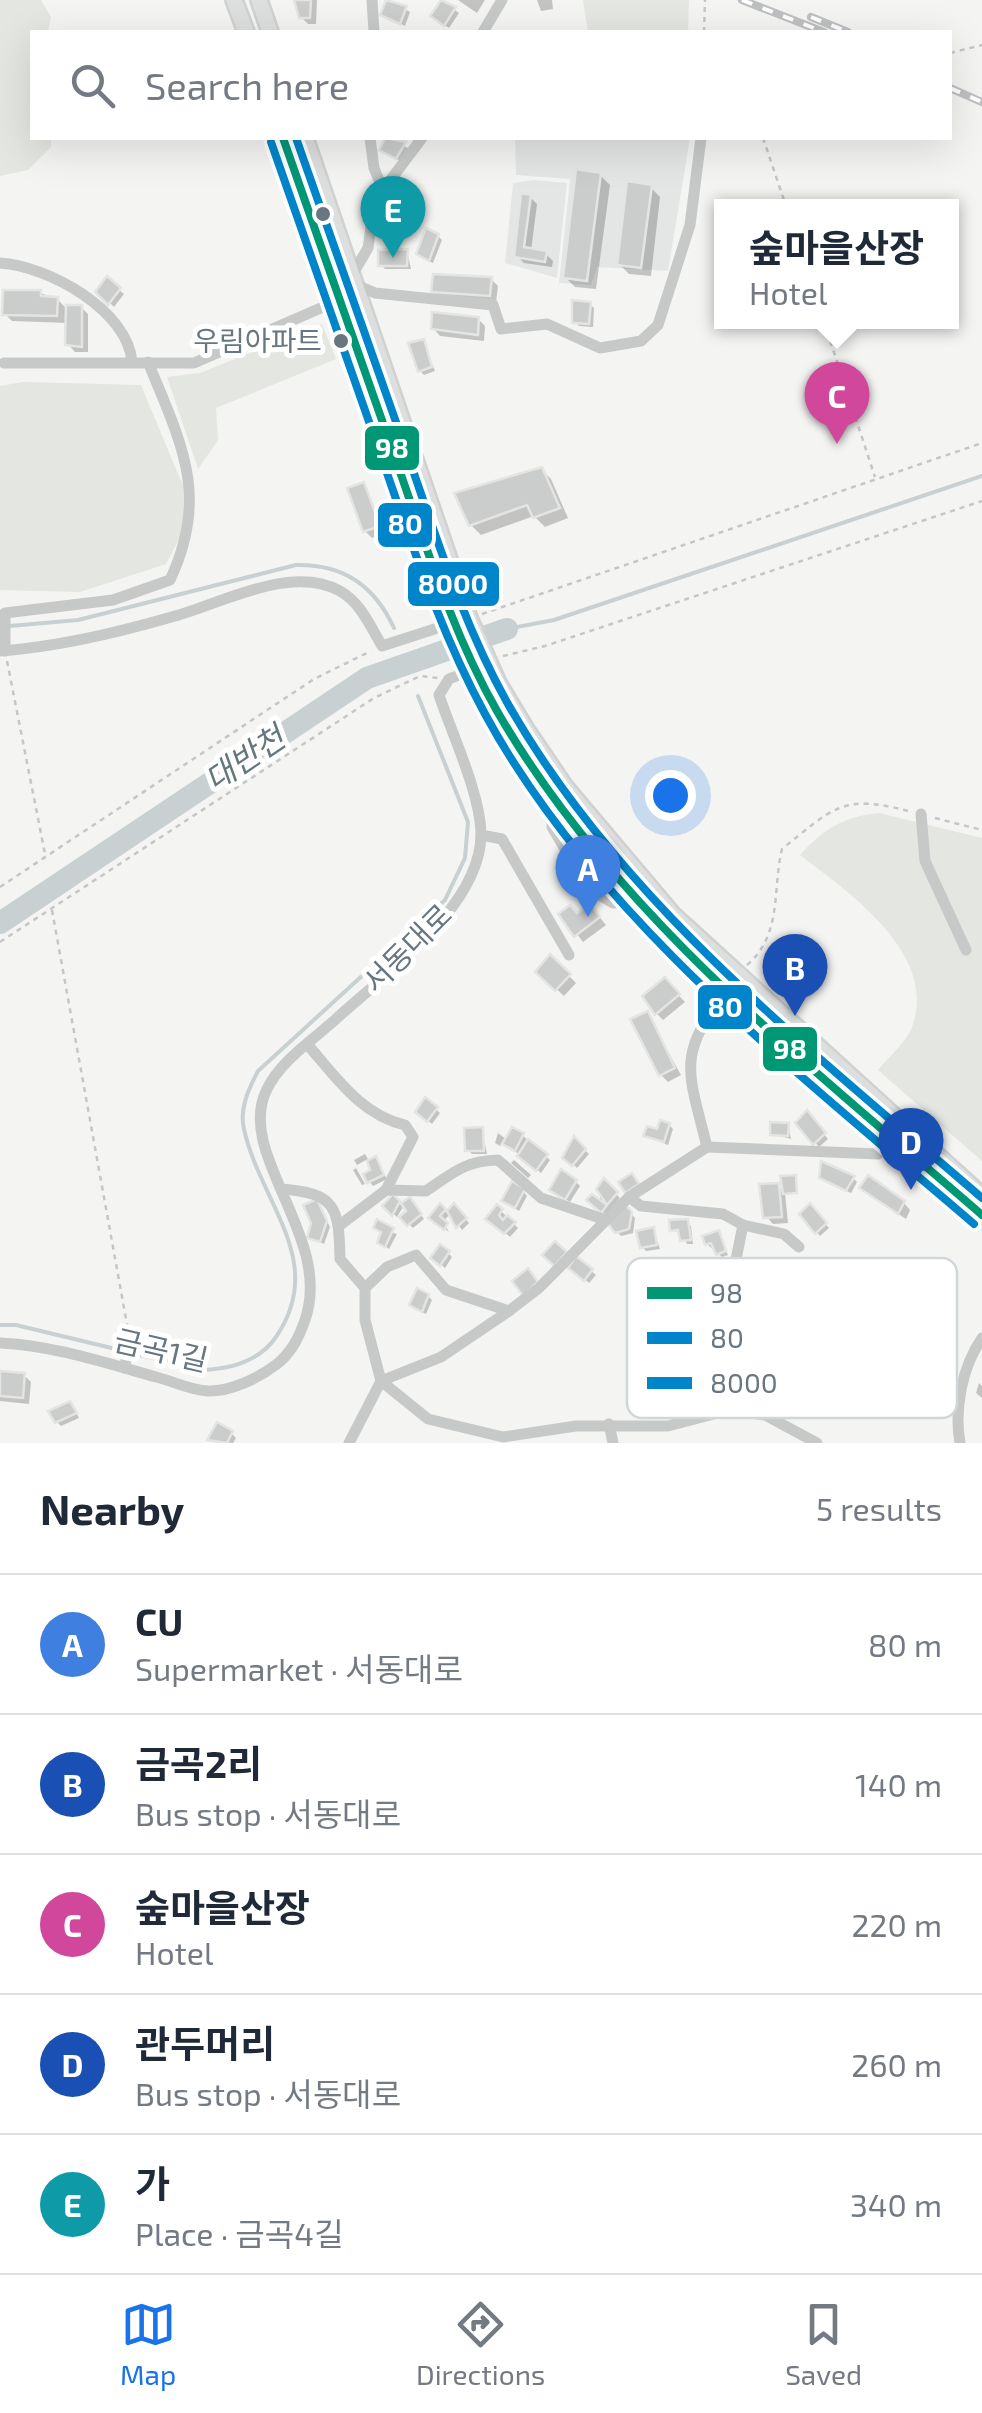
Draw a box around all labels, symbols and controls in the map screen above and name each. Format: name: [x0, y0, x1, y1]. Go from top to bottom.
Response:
search box: [30, 30, 952, 140]
icon: search: [65, 58, 120, 113]
text: Search here: [145, 62, 349, 108]
pin: E: [360, 176, 426, 258]
popup: [714, 199, 959, 329]
unlabelled marker: [313, 204, 333, 224]
text: 숲마을산장: [749, 224, 924, 270]
text: Hotel: [749, 273, 828, 311]
place label: 우림아파트: [193, 323, 322, 357]
marker: 우림아파트: [331, 331, 351, 351]
pin: C: [804, 362, 870, 444]
line badge: 98: [363, 424, 421, 472]
text: 98: [375, 430, 409, 464]
line badge: 80: [376, 501, 434, 549]
text: 80: [387, 506, 423, 540]
line badge: 8000: [406, 560, 501, 608]
text: 8000: [418, 566, 488, 600]
water label: 대반천: [197, 715, 294, 798]
your location: [645, 770, 696, 821]
pin: A: [556, 834, 620, 917]
street label: 서동대로: [355, 896, 458, 999]
pin: B: [762, 934, 828, 1016]
line badge: 80: [696, 983, 754, 1031]
text: 80: [707, 989, 743, 1023]
line badge: 98: [761, 1025, 819, 1073]
text: 98: [773, 1031, 807, 1065]
pin: D: [878, 1108, 944, 1190]
legend: [627, 1258, 957, 1418]
text: 98: [710, 1275, 743, 1309]
text: 80: [710, 1320, 744, 1354]
street label: 금곡1길: [111, 1321, 212, 1377]
text: 8000: [710, 1365, 778, 1399]
text: Nearby: [40, 1483, 184, 1533]
text: 5 results: [816, 1489, 942, 1527]
text: CU: [135, 1598, 183, 1644]
text: A: [62, 1625, 83, 1663]
text: 80 m: [868, 1625, 942, 1663]
text: Supermarket · 서동대로: [135, 1649, 463, 1687]
text: 금곡2리: [135, 1740, 262, 1786]
text: B: [62, 1765, 83, 1803]
text: 140 m: [855, 1765, 942, 1803]
text: Bus stop · 서동대로: [135, 1794, 401, 1832]
text: 숲마을산장: [135, 1884, 310, 1930]
text: C: [63, 1905, 82, 1943]
text: 220 m: [852, 1905, 942, 1943]
text: Hotel: [135, 1933, 213, 1971]
text: 관두머리: [135, 2020, 275, 2066]
text: D: [62, 2045, 83, 2083]
text: 260 m: [851, 2045, 942, 2083]
text: Bus stop · 서동대로: [135, 2074, 401, 2112]
text: 가: [135, 2160, 170, 2206]
text: E: [63, 2185, 82, 2223]
text: 340 m: [850, 2185, 942, 2223]
text: Place · 금곡4길: [135, 2214, 343, 2252]
tab: Map: [120, 2297, 176, 2391]
tab: Directions: [416, 2297, 545, 2391]
tab: Saved: [785, 2297, 862, 2391]

